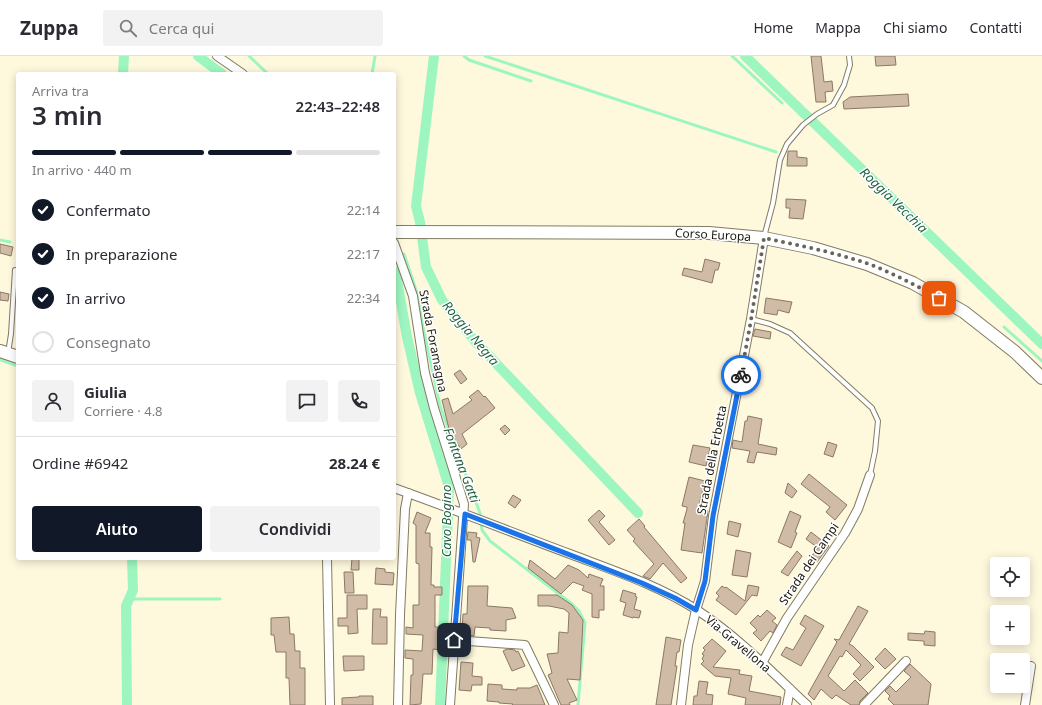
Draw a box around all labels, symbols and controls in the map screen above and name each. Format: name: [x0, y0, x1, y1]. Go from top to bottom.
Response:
search box: [103, 10, 383, 46]
text: Zuppa: [20, 15, 79, 41]
icon: search: [117, 17, 139, 39]
text: Cerca qui: [149, 18, 214, 38]
text: Home: [753, 18, 793, 37]
text: Mappa: [815, 18, 861, 37]
text: Chi siamo: [883, 18, 947, 37]
text: Contatti: [969, 18, 1022, 37]
text: Arriva tra: [32, 82, 89, 100]
text: 22:43–22:48: [296, 96, 380, 116]
text: 3 min: [32, 97, 103, 133]
text: In arrivo · 440 m: [32, 161, 132, 179]
water label: Roggia Vecchia: [856, 163, 932, 237]
icon: check: [32, 199, 54, 221]
text: Confermato: [66, 200, 151, 220]
text: 22:14: [347, 201, 380, 219]
street label: Corso Europa: [675, 224, 751, 245]
icon: check: [32, 243, 54, 265]
text: In preparazione: [66, 244, 178, 264]
text: 22:17: [347, 245, 380, 263]
pin: [922, 281, 956, 315]
icon: check: [32, 287, 54, 309]
icon: bag: [928, 287, 950, 309]
text: In arrivo: [66, 288, 126, 308]
street label: Strada Foramagna: [415, 288, 452, 394]
text: 22:34: [347, 289, 380, 307]
water label: Roggia Negra: [439, 297, 504, 370]
text: Consegnato: [66, 332, 151, 352]
courier: [721, 355, 761, 395]
icon: bike: [730, 364, 752, 386]
button: person: [32, 380, 74, 422]
button: chat: [286, 380, 328, 422]
button: phone: [338, 380, 380, 422]
text: Giulia: [84, 382, 127, 402]
text: Corriere · 4.8: [84, 402, 163, 420]
street label: Strada della Erbetta: [693, 404, 730, 516]
water label: Fontana Gatti: [439, 425, 485, 506]
text: Ordine #6942: [32, 453, 128, 473]
text: 28.24 €: [329, 453, 380, 473]
water label: Cavo Bogino: [437, 485, 455, 557]
button: Aiuto: [32, 506, 202, 552]
button: Condividi: [210, 506, 380, 552]
street label: Strada dei Campi: [775, 519, 842, 608]
map controls: [990, 557, 1030, 693]
button: locate: [990, 557, 1030, 597]
button: +: [990, 605, 1030, 645]
street label: Via Gravellona: [702, 611, 775, 676]
pin: [437, 623, 471, 657]
icon: home: [443, 629, 465, 651]
button: −: [990, 653, 1030, 693]

